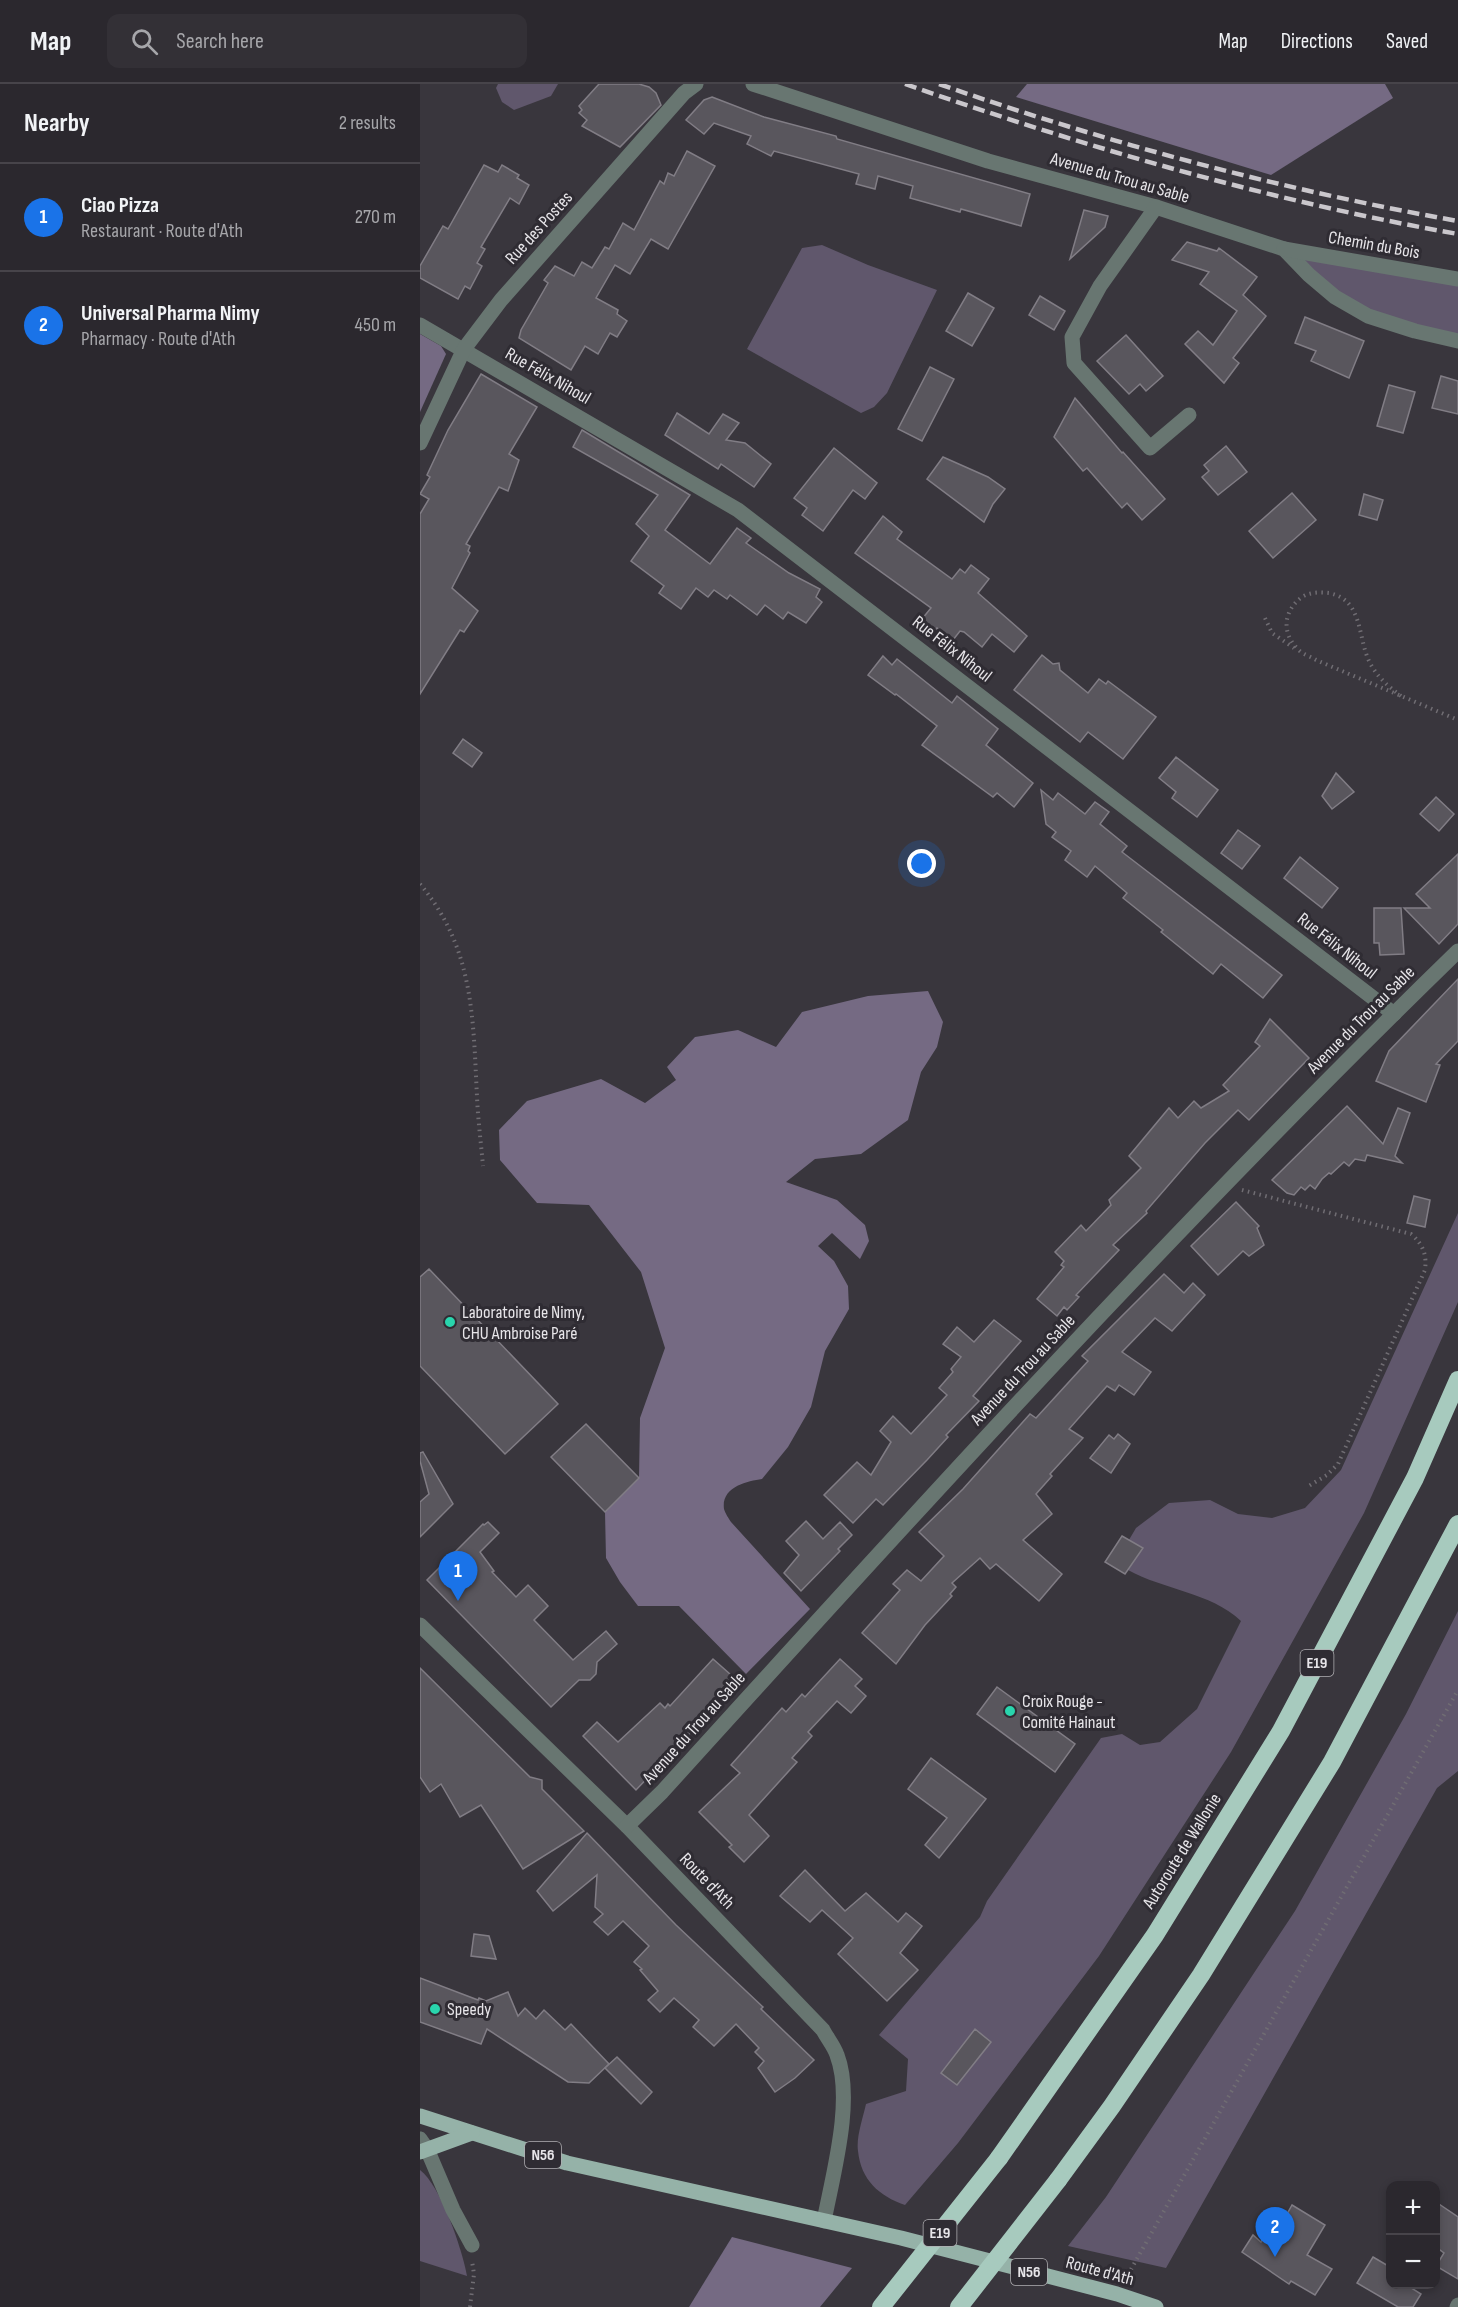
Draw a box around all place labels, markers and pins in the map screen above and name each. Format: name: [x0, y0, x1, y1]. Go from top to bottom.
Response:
place label: Laboratoire de Nimy, CHU Ambroise Paré: [462, 1302, 585, 1344]
marker: Laboratoire de Nimy, CHU Ambroise Paré: [443, 1315, 457, 1329]
pin: 1: [438, 1552, 477, 1601]
place label: Croix Rouge - Comité Hainaut: [1022, 1691, 1116, 1733]
marker: Croix Rouge - Comité Hainaut: [1003, 1704, 1017, 1718]
place label: Speedy: [447, 1999, 491, 2020]
marker: Speedy: [428, 2002, 442, 2016]
pin: 2: [1256, 2208, 1294, 2257]

